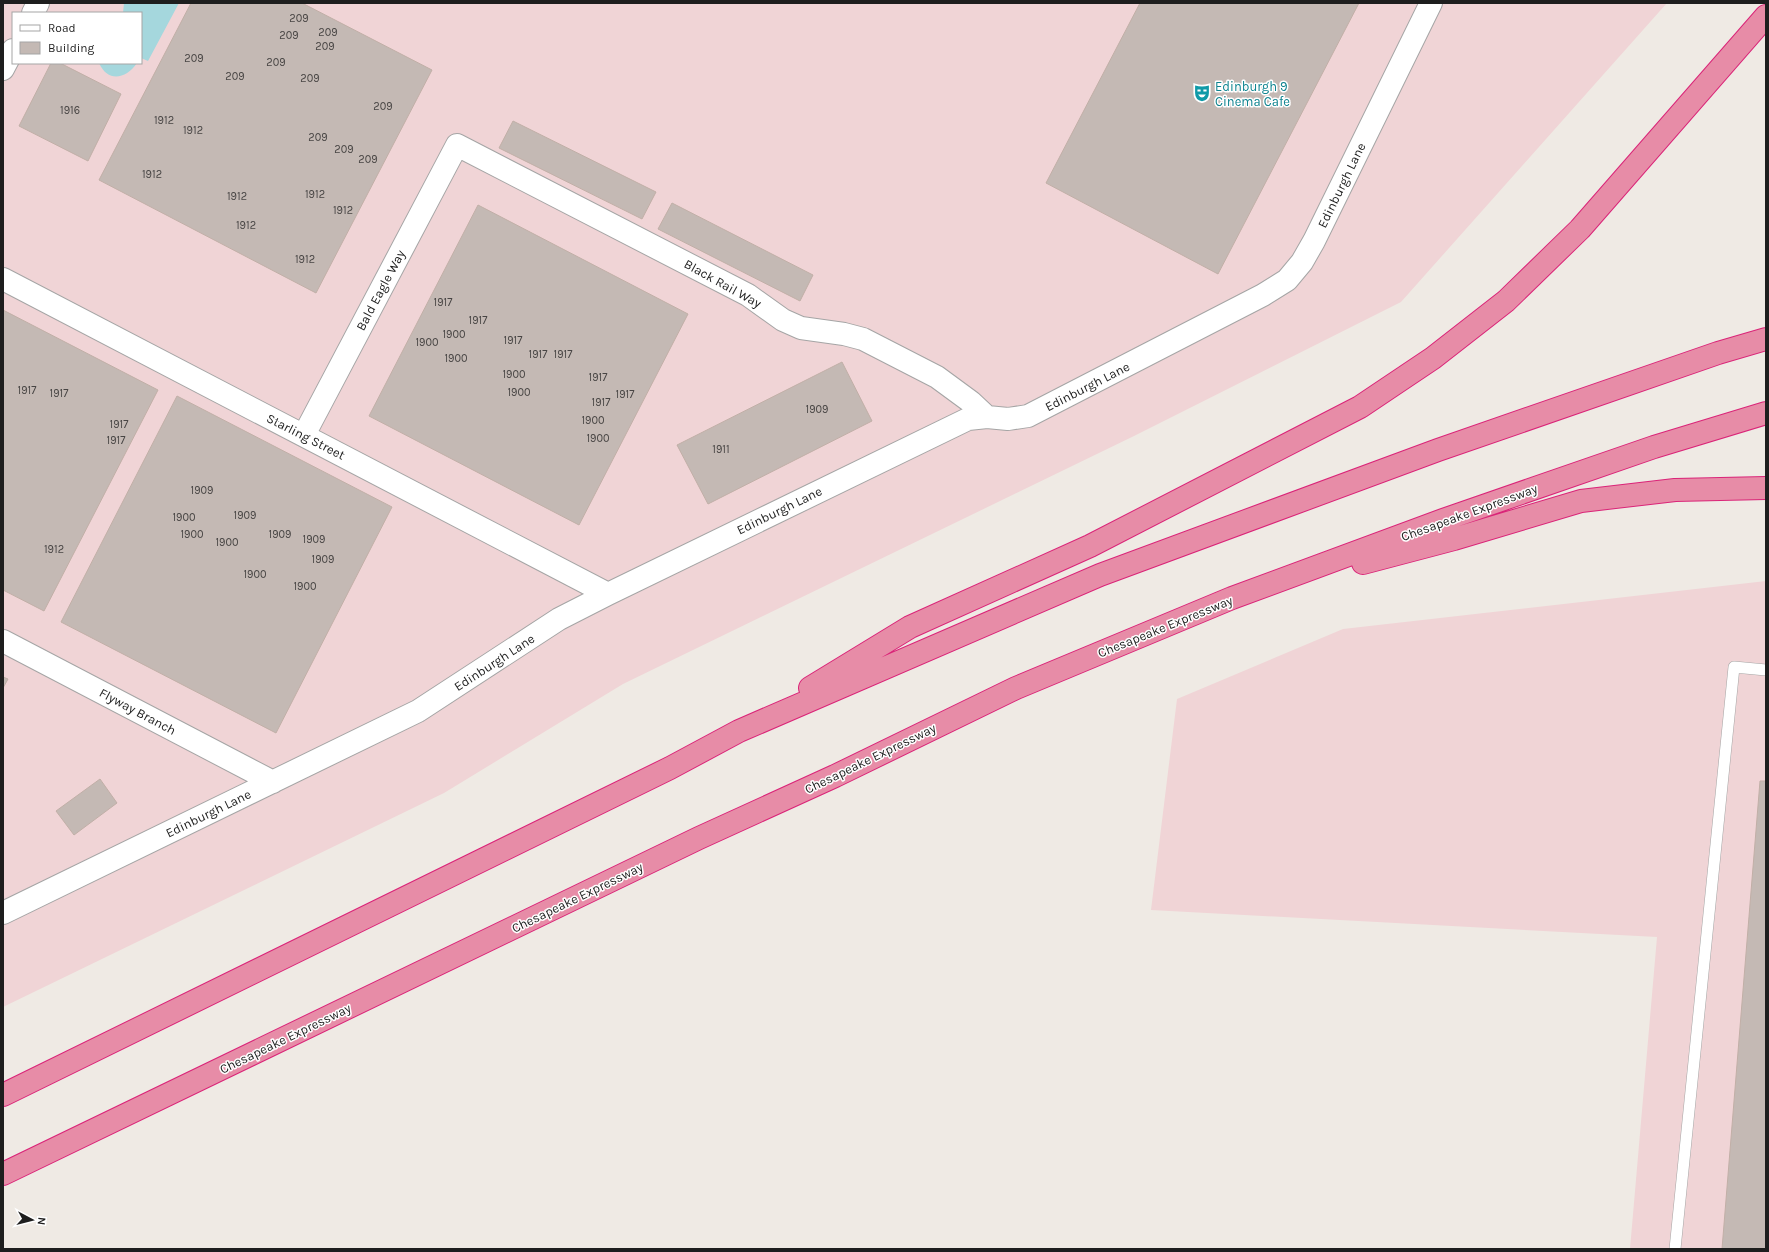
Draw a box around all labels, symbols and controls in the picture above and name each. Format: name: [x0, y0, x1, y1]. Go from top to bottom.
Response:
legend: [12, 12, 142, 64]
house number: 209: [289, 12, 309, 25]
text: Road: [48, 21, 76, 35]
house number: 209: [318, 26, 338, 39]
house number: 209: [279, 29, 299, 42]
house number: 209: [315, 40, 335, 53]
text: Building: [48, 41, 95, 55]
house number: 209: [184, 52, 204, 65]
house number: 209: [266, 56, 286, 69]
house number: 209: [225, 70, 245, 83]
house number: 209: [300, 72, 320, 85]
place label: Edinburgh 9 Cinema Cafe: [1215, 79, 1290, 109]
theatre icon: Edinburgh 9 Cinema Cafe: [1192, 83, 1212, 103]
house number: 209: [373, 100, 393, 113]
house number: 1916: [60, 104, 80, 117]
house number: 1912: [154, 114, 174, 127]
house number: 1912: [183, 124, 203, 137]
house number: 209: [308, 131, 328, 144]
street label: Edinburgh Lane: [1314, 140, 1369, 230]
house number: 209: [334, 143, 354, 156]
house number: 209: [358, 153, 378, 166]
house number: 1912: [142, 168, 162, 181]
house number: 1912: [305, 188, 325, 201]
house number: 1912: [227, 190, 247, 203]
house number: 1912: [333, 204, 353, 217]
house number: 1912: [236, 219, 256, 232]
street label: Bald Eagle Way: [353, 247, 408, 333]
house number: 1912: [295, 253, 315, 266]
street label: Black Rail Way: [681, 256, 764, 311]
house number: 1917: [434, 296, 452, 309]
house number: 1917: [469, 314, 487, 327]
house number: 1900: [442, 328, 466, 341]
house number: 1917: [504, 334, 522, 347]
house number: 1900: [415, 336, 439, 349]
house number: 1917: [529, 348, 547, 361]
house number: 1917: [554, 348, 572, 361]
house number: 1900: [444, 352, 468, 365]
street label: Edinburgh Lane: [1042, 359, 1132, 414]
house number: 1900: [502, 368, 526, 381]
house number: 1917: [589, 371, 607, 384]
house number: 1917: [18, 384, 36, 397]
house number: 1900: [507, 386, 531, 399]
house number: 1917: [50, 387, 68, 400]
house number: 1917: [616, 388, 634, 401]
house number: 1917: [592, 396, 610, 409]
house number: 1909: [806, 403, 828, 416]
street label: Starling Street: [264, 410, 348, 463]
house number: 1900: [581, 414, 605, 427]
house number: 1917: [110, 418, 128, 431]
house number: 1900: [586, 432, 610, 445]
house number: 1917: [107, 434, 125, 447]
house number: 1911: [712, 443, 730, 456]
street label: Chesapeake Expressway: [1399, 481, 1539, 544]
street label: Edinburgh Lane: [734, 483, 825, 538]
house number: 1909: [191, 484, 213, 497]
house number: 1909: [234, 509, 256, 522]
house number: 1900: [172, 511, 196, 524]
house number: 1900: [180, 528, 204, 541]
house number: 1909: [269, 528, 291, 541]
house number: 1909: [303, 533, 325, 546]
house number: 1900: [215, 536, 239, 549]
house number: 1912: [44, 543, 64, 556]
house number: 1909: [312, 553, 334, 566]
house number: 1900: [243, 568, 267, 581]
house number: 1900: [293, 580, 317, 593]
street label: Chesapeake Expressway: [1096, 592, 1235, 660]
street label: Edinburgh Lane: [451, 631, 538, 694]
street label: Flyway Branch: [97, 685, 179, 738]
street label: Chesapeake Expressway: [802, 720, 938, 797]
street label: Edinburgh Lane: [163, 786, 254, 841]
street label: Chesapeake Expressway: [509, 859, 645, 936]
street label: Chesapeake Expressway: [217, 1000, 353, 1077]
north arrow: [12, 1200, 52, 1240]
text: N: [34, 1216, 48, 1226]

